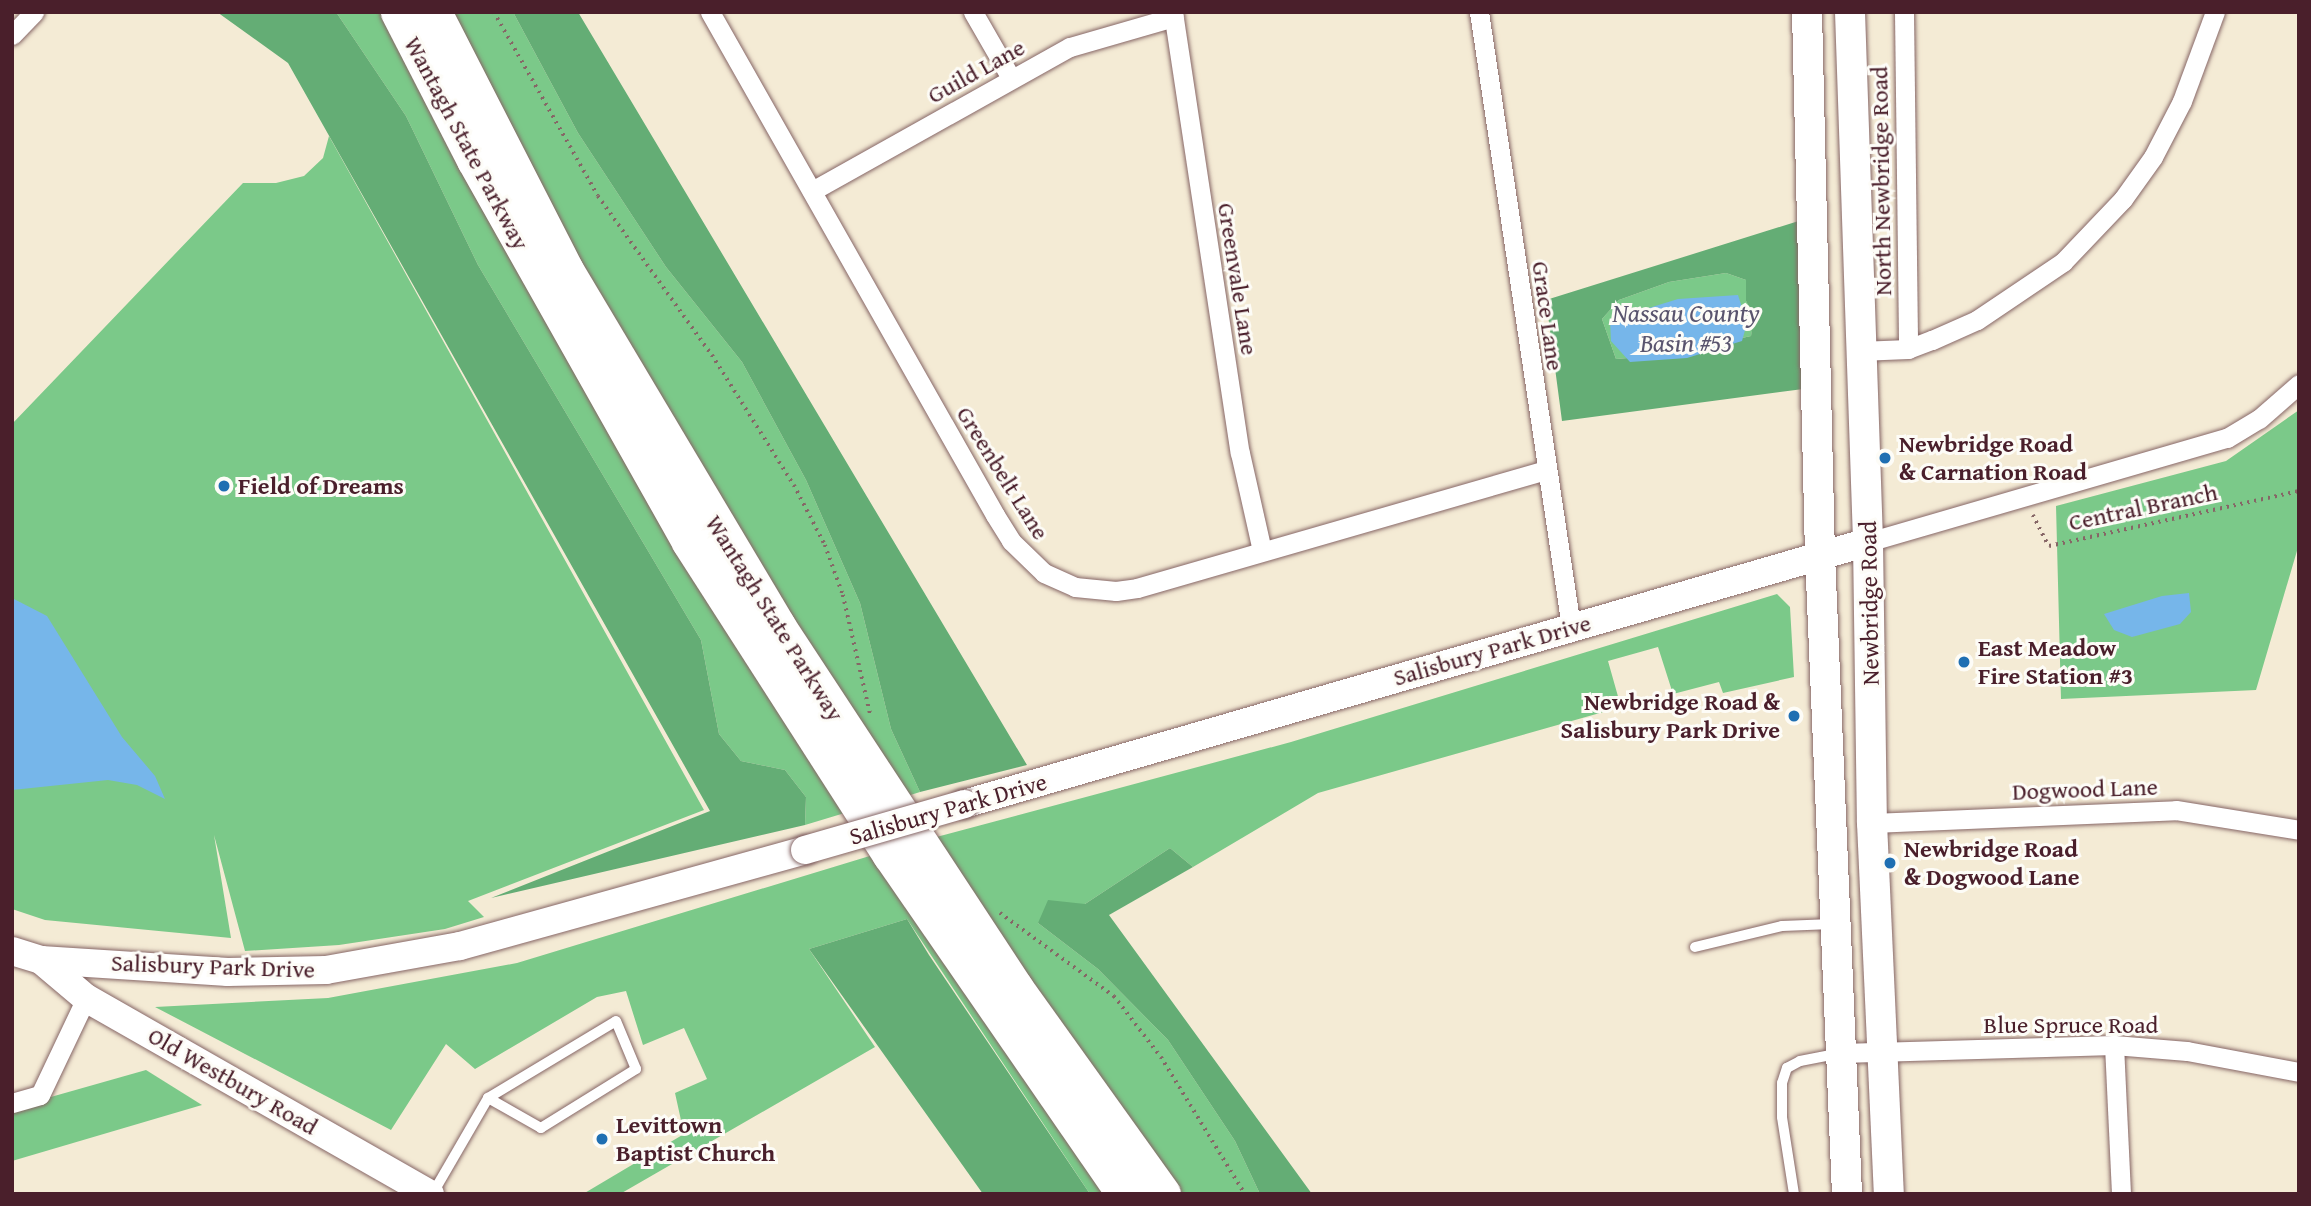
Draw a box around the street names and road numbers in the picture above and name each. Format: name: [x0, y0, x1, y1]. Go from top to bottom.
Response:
street label: Wantagh State Parkway: [398, 31, 536, 255]
street label: Guild Lane: [922, 33, 1030, 109]
street label: North Newbridge Road: [1865, 66, 1897, 296]
street label: Greenvale Lane: [1212, 201, 1264, 357]
street label: Grace Lane: [1526, 259, 1570, 373]
street label: Greenbelt Lane: [951, 401, 1055, 545]
street label: Central Branch: [2066, 477, 2220, 537]
street label: Wantagh State Parkway: [700, 510, 850, 726]
street label: Newbridge Road: [1853, 520, 1885, 686]
street label: Salisbury Park Drive: [1390, 608, 1594, 692]
street label: Salisbury Park Drive: [846, 767, 1050, 851]
street label: Dogwood Lane: [2012, 772, 2158, 806]
street label: Salisbury Park Drive: [111, 948, 315, 984]
street label: Blue Spruce Road: [1984, 1011, 2158, 1039]
street label: Old Westbury Road: [143, 1021, 323, 1141]

